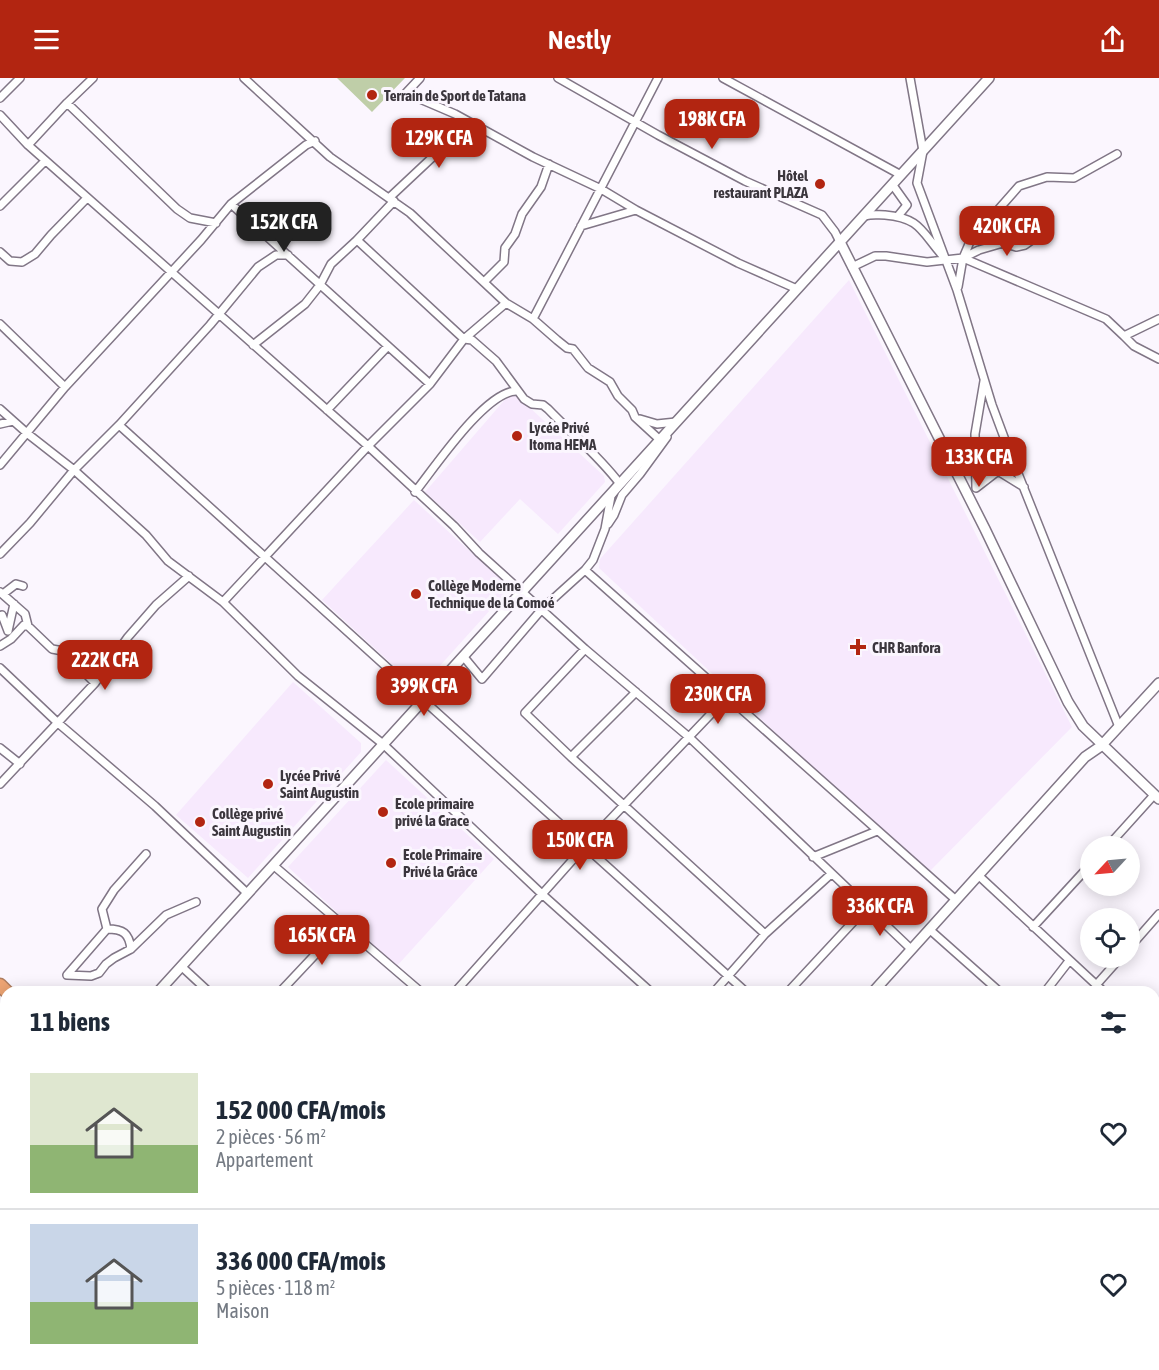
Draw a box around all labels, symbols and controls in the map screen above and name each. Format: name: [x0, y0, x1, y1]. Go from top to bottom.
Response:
icon: menu: [30, 23, 63, 56]
icon: share: [1096, 23, 1129, 56]
text: Nestly: [548, 24, 611, 55]
place label: Terrain de Sport de Tatana: [384, 87, 526, 104]
marker: Terrain de Sport de Tatana: [365, 88, 379, 102]
pin: 198K CFA: [650, 99, 774, 150]
text: 198K CFA: [678, 107, 746, 130]
pin: 129K CFA: [377, 118, 501, 169]
text: 129K CFA: [405, 126, 473, 149]
place label: Hôtel restaurant PLAZA: [714, 167, 809, 201]
marker: Hôtel restaurant PLAZA: [813, 177, 827, 191]
pin: 152K CFA: [222, 202, 346, 253]
pin: 420K CFA: [945, 206, 1069, 257]
text: 152K CFA: [250, 210, 318, 233]
text: 420K CFA: [973, 214, 1041, 237]
place label: Lycée Privé Itoma HEMA: [529, 419, 597, 453]
marker: Lycée Privé Itoma HEMA: [510, 429, 524, 443]
pin: 133K CFA: [917, 437, 1041, 488]
text: 133K CFA: [945, 445, 1013, 468]
place label: Collège Moderne Technique de la Comoé: [428, 577, 555, 611]
marker: Collège Moderne Technique de la Comoé: [409, 587, 423, 601]
marker: CHR Banfora: [849, 638, 867, 656]
place label: CHR Banfora: [872, 639, 941, 656]
pin: 222K CFA: [43, 640, 167, 691]
text: 222K CFA: [71, 648, 139, 671]
pin: 399K CFA: [362, 666, 486, 717]
text: 399K CFA: [390, 674, 458, 697]
pin: 230K CFA: [656, 674, 780, 725]
text: 230K CFA: [684, 682, 752, 705]
place label: Lycée Privé Saint Augustin: [280, 767, 359, 801]
marker: Lycée Privé Saint Augustin: [261, 777, 275, 791]
place label: Ecole primaire privé la Grace: [395, 795, 474, 829]
place label: Collège privé Saint Augustin: [212, 805, 291, 839]
marker: Ecole primaire privé la Grace: [376, 805, 390, 819]
marker: Collège privé Saint Augustin: [193, 815, 207, 829]
pin: 150K CFA: [518, 820, 642, 871]
text: 150K CFA: [546, 828, 614, 851]
north arrow: [1080, 836, 1140, 896]
map controls: [1080, 836, 1140, 968]
place label: Ecole Primaire Privé la Grâce: [403, 846, 483, 880]
marker: Ecole Primaire Privé la Grâce: [384, 856, 398, 870]
pin: 336K CFA: [818, 886, 942, 937]
text: 336K CFA: [846, 894, 914, 917]
button: locate: [1080, 908, 1140, 968]
pin: 165K CFA: [260, 915, 384, 966]
text: 165K CFA: [288, 923, 356, 946]
icon: filters: [1097, 1006, 1130, 1039]
text: 11 biens: [30, 1007, 110, 1037]
text: 152 000 CFA/mois: [216, 1095, 386, 1125]
icon: home: [78, 1097, 150, 1169]
icon: heart: [1097, 1117, 1130, 1150]
text: 2 pièces · 56 m²: [216, 1125, 326, 1148]
text: Appartement: [216, 1148, 313, 1171]
text: 336 000 CFA/mois: [216, 1246, 386, 1276]
icon: home: [78, 1248, 150, 1320]
icon: heart: [1097, 1268, 1130, 1301]
text: 5 pièces · 118 m²: [216, 1276, 335, 1299]
text: Maison: [216, 1299, 269, 1322]

